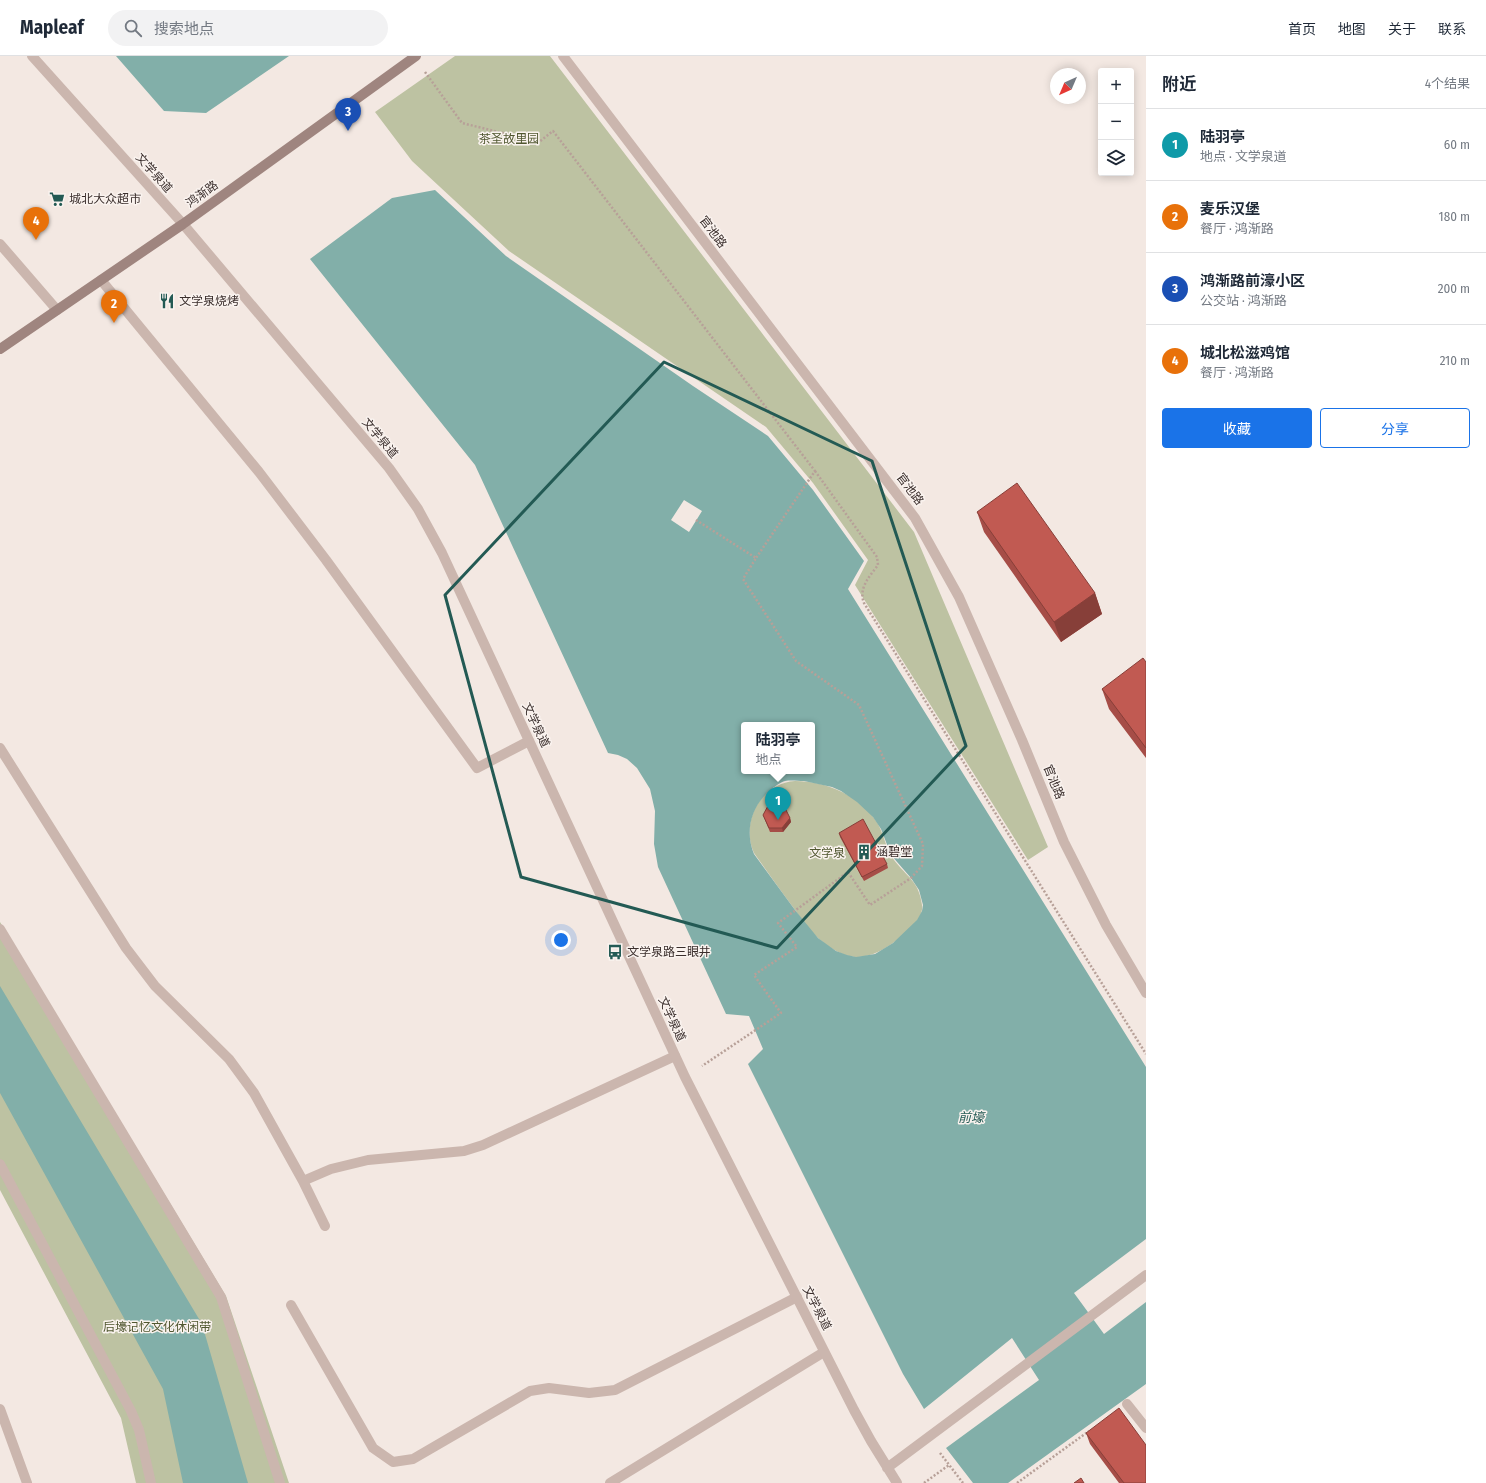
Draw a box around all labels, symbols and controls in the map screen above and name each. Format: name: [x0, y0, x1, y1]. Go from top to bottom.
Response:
search box: [108, 10, 388, 46]
text: Mapleaf: [20, 16, 84, 39]
icon: search: [122, 17, 144, 39]
text: 搜索地点: [154, 20, 214, 38]
text: 首页: [1288, 21, 1316, 38]
text: 地图: [1338, 21, 1366, 38]
text: 关于: [1388, 21, 1416, 38]
text: 联系: [1438, 21, 1466, 38]
north arrow: [1050, 68, 1086, 104]
map controls: [1098, 68, 1134, 176]
button: +: [1098, 68, 1134, 104]
text: 附近: [1162, 74, 1196, 95]
text: 4个结果: [1425, 76, 1470, 91]
pin: 3: [335, 98, 361, 131]
button: −: [1098, 104, 1134, 140]
text: 陆羽亭: [1200, 128, 1245, 146]
park label: 茶圣故里园: [479, 132, 539, 146]
text: 1: [1172, 137, 1178, 152]
text: 60 m: [1444, 137, 1470, 152]
button: layers: [1098, 140, 1134, 176]
text: 地点 · 文学泉道: [1200, 149, 1287, 164]
street label: 文学泉道: [133, 150, 175, 196]
street label: 鸿渐路: [183, 178, 221, 210]
supermarket icon: 城北大众超市: [48, 190, 66, 208]
place label: 城北大众超市: [69, 192, 141, 206]
text: 麦乐汉堡: [1200, 200, 1260, 218]
pin: 4: [23, 207, 49, 240]
text: 2: [1172, 209, 1178, 224]
text: 180 m: [1439, 209, 1470, 224]
street label: 官池路: [697, 213, 729, 251]
text: 餐厅 · 鸿渐路: [1200, 221, 1274, 236]
text: 鸿渐路前濠小区: [1200, 272, 1305, 290]
text: 3: [1172, 281, 1178, 296]
text: 200 m: [1438, 281, 1470, 296]
pin: 2: [101, 290, 127, 323]
restaurant icon: 文学泉烧烤: [158, 292, 176, 310]
text: 公交站 · 鸿渐路: [1200, 293, 1287, 308]
place label: 文学泉烧烤: [179, 294, 239, 308]
text: 城北松滋鸡馆: [1200, 344, 1290, 362]
text: 4: [1172, 353, 1178, 368]
text: 210 m: [1440, 353, 1470, 368]
text: 餐厅 · 鸿渐路: [1200, 365, 1274, 380]
button: 收藏: [1162, 408, 1312, 448]
button: 分享: [1320, 408, 1470, 448]
street label: 文学泉道: [359, 415, 401, 461]
street label: 官池路: [894, 470, 926, 508]
street label: 文学泉道: [520, 700, 552, 750]
popup: [741, 722, 815, 774]
text: 陆羽亭: [755, 731, 801, 749]
text: 地点: [755, 752, 782, 767]
street label: 官池路: [1041, 763, 1067, 801]
pin: 1: [765, 787, 791, 820]
building icon: 涵碧堂: [855, 843, 873, 861]
place label: 涵碧堂: [876, 845, 912, 859]
park label: 文学泉: [809, 846, 845, 860]
your location: [551, 930, 571, 950]
bus stop icon: 文学泉路三眼井: [606, 943, 624, 961]
place label: 文学泉路三眼井: [627, 945, 711, 959]
street label: 文学泉道: [656, 994, 688, 1044]
water label: 前壕: [958, 1110, 986, 1125]
street label: 文学泉道: [800, 1283, 834, 1333]
park label: 后壕记忆文化休闲带: [103, 1320, 211, 1334]

